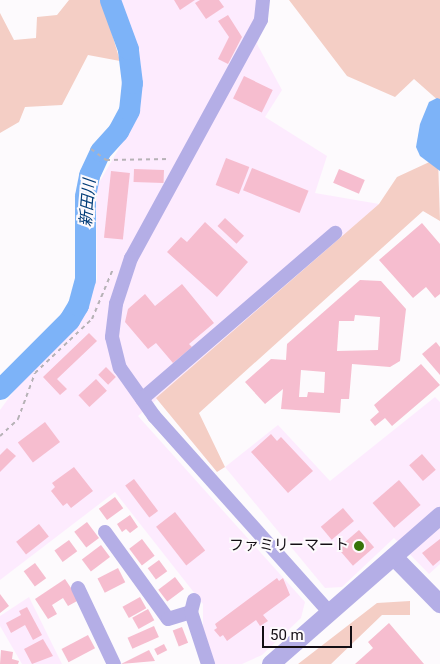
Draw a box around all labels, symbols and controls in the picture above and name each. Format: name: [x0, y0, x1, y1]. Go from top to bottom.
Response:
water label: 新田川: [76, 178, 100, 228]
place label: ファミリーマート: [229, 537, 349, 555]
marker: ファミリーマート: [353, 540, 365, 552]
scale bar: [265, 616, 355, 648]
text: 50 m: [270, 626, 304, 644]

